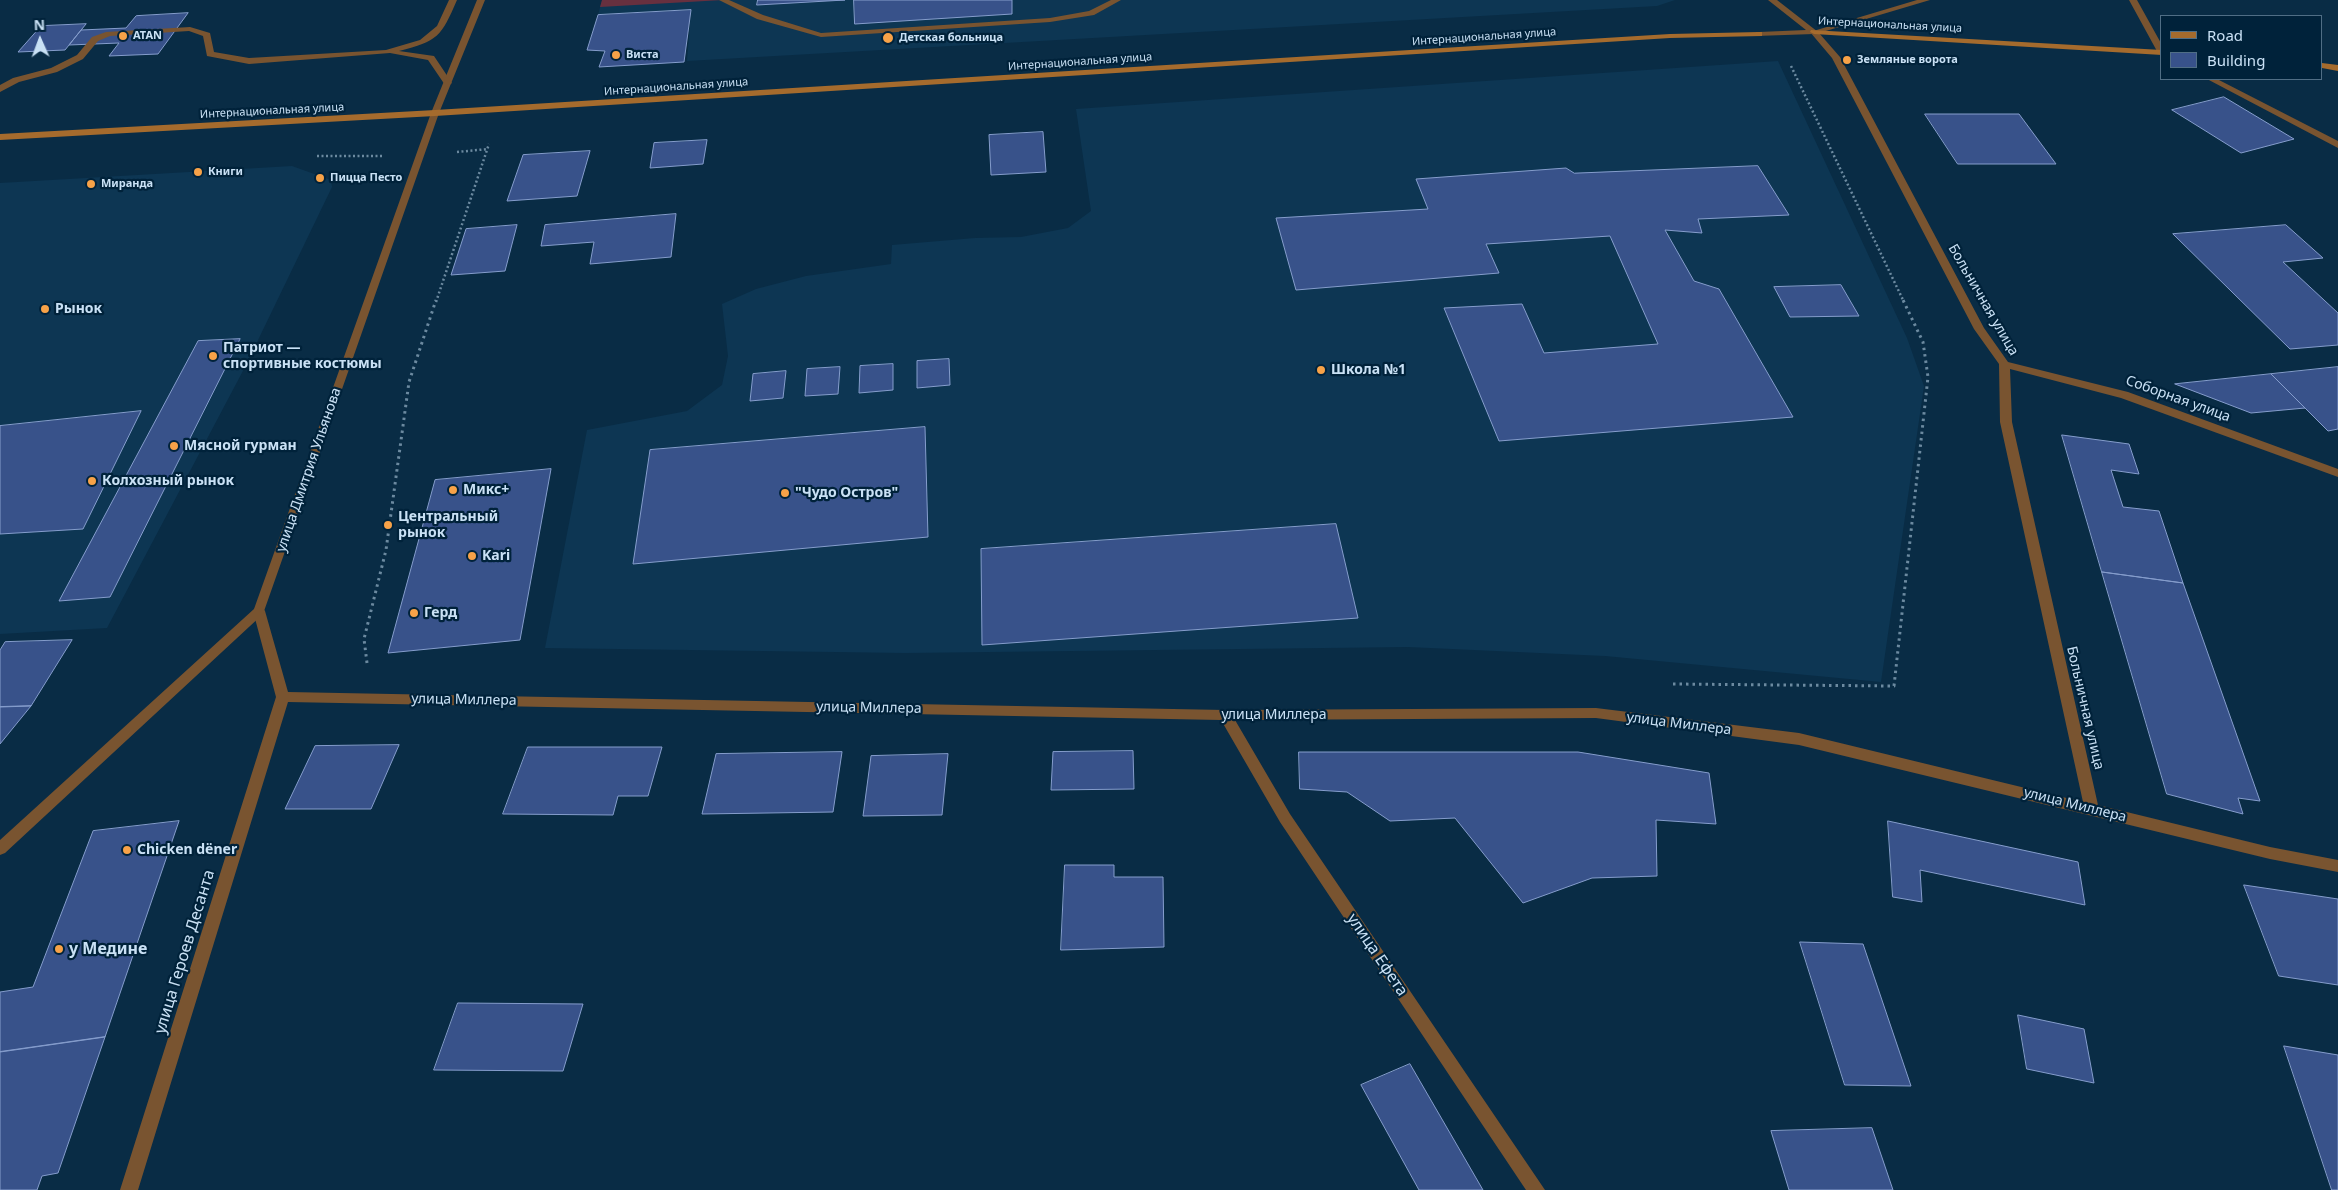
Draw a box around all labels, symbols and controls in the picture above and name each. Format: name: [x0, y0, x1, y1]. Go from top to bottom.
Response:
north arrow: [15, 15, 65, 65]
text: N: [33, 15, 45, 34]
street label: Интернациональная улица: [1818, 15, 1962, 35]
legend: [2160, 15, 2323, 80]
street label: Интернациональная улица: [1412, 25, 1556, 49]
text: Road: [2207, 25, 2243, 45]
place label: ATAN: [133, 29, 162, 43]
marker: ATAN: [117, 30, 129, 42]
marker: Детская больница: [881, 31, 895, 45]
place label: Детская больница: [899, 31, 1003, 45]
place label: Виста: [626, 48, 659, 62]
marker: Виста: [610, 49, 622, 61]
street label: Интернациональная улица: [1008, 50, 1152, 74]
text: Building: [2207, 50, 2265, 70]
place label: Земляные ворота: [1857, 53, 1958, 67]
marker: Земляные ворота: [1841, 54, 1853, 66]
street label: Интернациональная улица: [604, 75, 748, 99]
street label: Интернациональная улица: [200, 101, 344, 121]
place label: Книги: [208, 165, 243, 179]
marker: Книги: [192, 166, 204, 178]
place label: Пицца Песто: [330, 171, 402, 185]
marker: Пицца Песто: [314, 172, 326, 184]
place label: Миранда: [101, 177, 153, 191]
marker: Миранда: [85, 178, 97, 190]
street label: Больничная улица: [1944, 241, 2022, 359]
place label: Рынок: [55, 301, 102, 317]
marker: Рынок: [39, 303, 51, 315]
place label: Патриот — спортивные костюмы: [223, 340, 382, 372]
marker: Патриот — спортивные костюмы: [207, 350, 219, 362]
place label: Школа №1: [1331, 362, 1406, 378]
marker: Школа №1: [1315, 364, 1327, 376]
street label: Соборная улица: [2123, 372, 2233, 426]
street label: улица Дмитрия Ульянова: [273, 386, 345, 554]
place label: Мясной гурман: [184, 438, 297, 454]
marker: Мясной гурман: [168, 440, 180, 452]
place label: Колхозный рынок: [102, 473, 234, 489]
marker: Колхозный рынок: [86, 475, 98, 487]
place label: Микс+: [463, 482, 509, 498]
marker: Микс+: [447, 484, 459, 496]
place label: "Чудо Остров": [795, 485, 898, 501]
marker: "Чудо Остров": [779, 487, 791, 499]
place label: Центральный рынок: [398, 509, 498, 542]
marker: Центральный рынок: [382, 519, 394, 531]
place label: Kari: [482, 548, 510, 564]
marker: Kari: [466, 550, 478, 562]
place label: Герд: [424, 605, 457, 621]
marker: Герд: [408, 607, 420, 619]
street label: Больничная улица: [2063, 645, 2107, 771]
street label: улица Миллера: [411, 691, 517, 709]
street label: улица Миллера: [816, 699, 922, 717]
street label: улица Миллера: [1221, 707, 1327, 723]
street label: улица Миллера: [1626, 709, 1732, 739]
street label: улица Миллера: [2022, 784, 2128, 826]
place label: Chicken dëner: [137, 842, 237, 858]
marker: Chicken dëner: [121, 844, 133, 856]
street label: улица Героев Десанта: [151, 868, 219, 1036]
street label: улица Ефета: [1342, 910, 1412, 1000]
place label: у Медине: [69, 939, 147, 959]
marker: у Медине: [53, 943, 65, 955]

